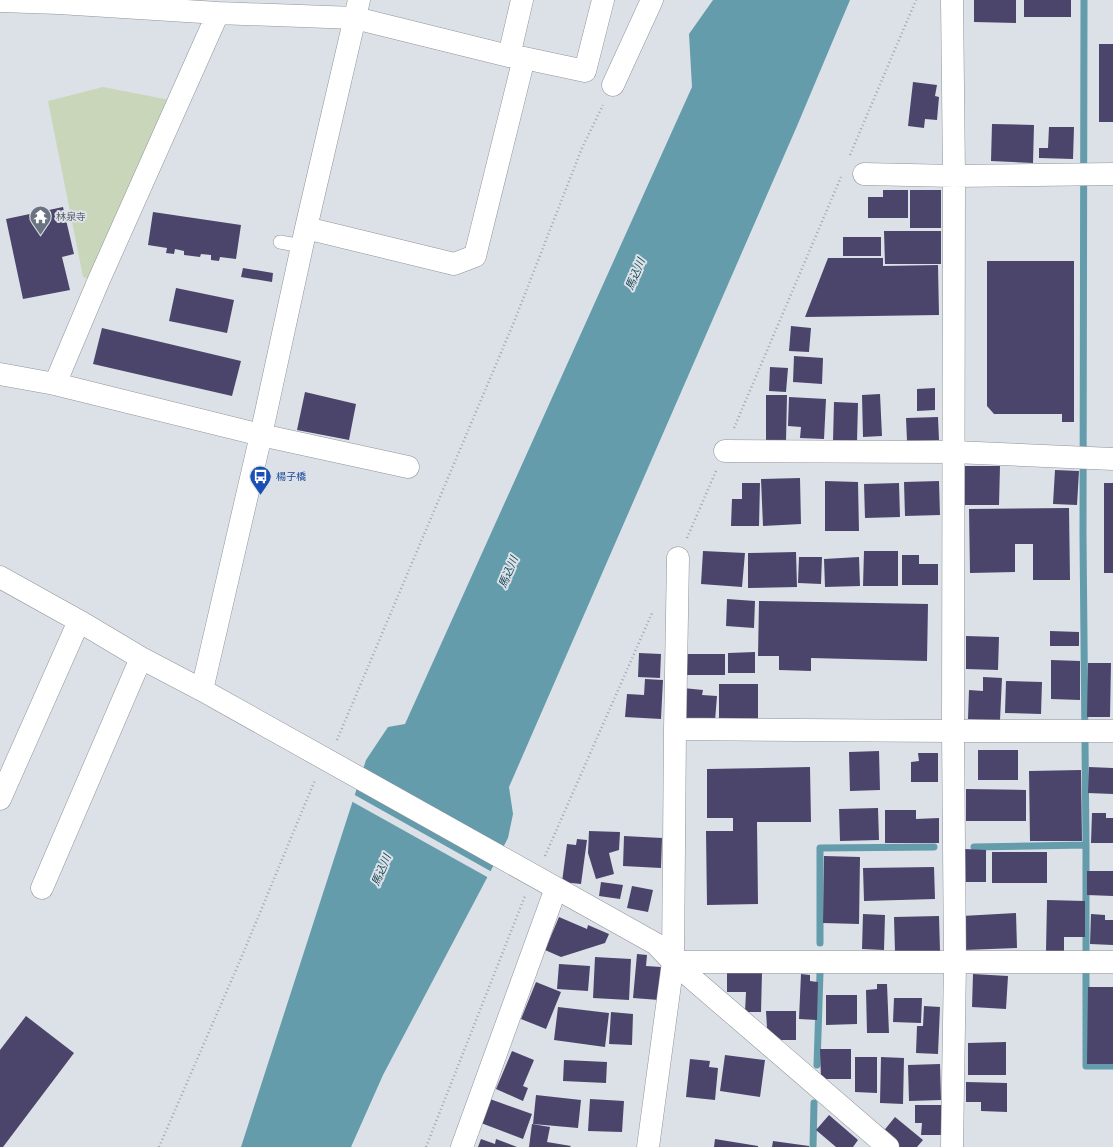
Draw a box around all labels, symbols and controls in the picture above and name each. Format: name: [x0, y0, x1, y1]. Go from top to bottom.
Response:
temple icon: 林泉寺: [27, 203, 53, 236]
place label: 林泉寺: [56, 209, 86, 224]
water label: 馬込川: [621, 255, 649, 292]
bus stop icon: 楊子橋: [247, 463, 273, 496]
place label: 楊子橋: [276, 469, 306, 484]
water label: 馬込川: [494, 553, 522, 590]
water label: 馬込川: [367, 851, 395, 888]

